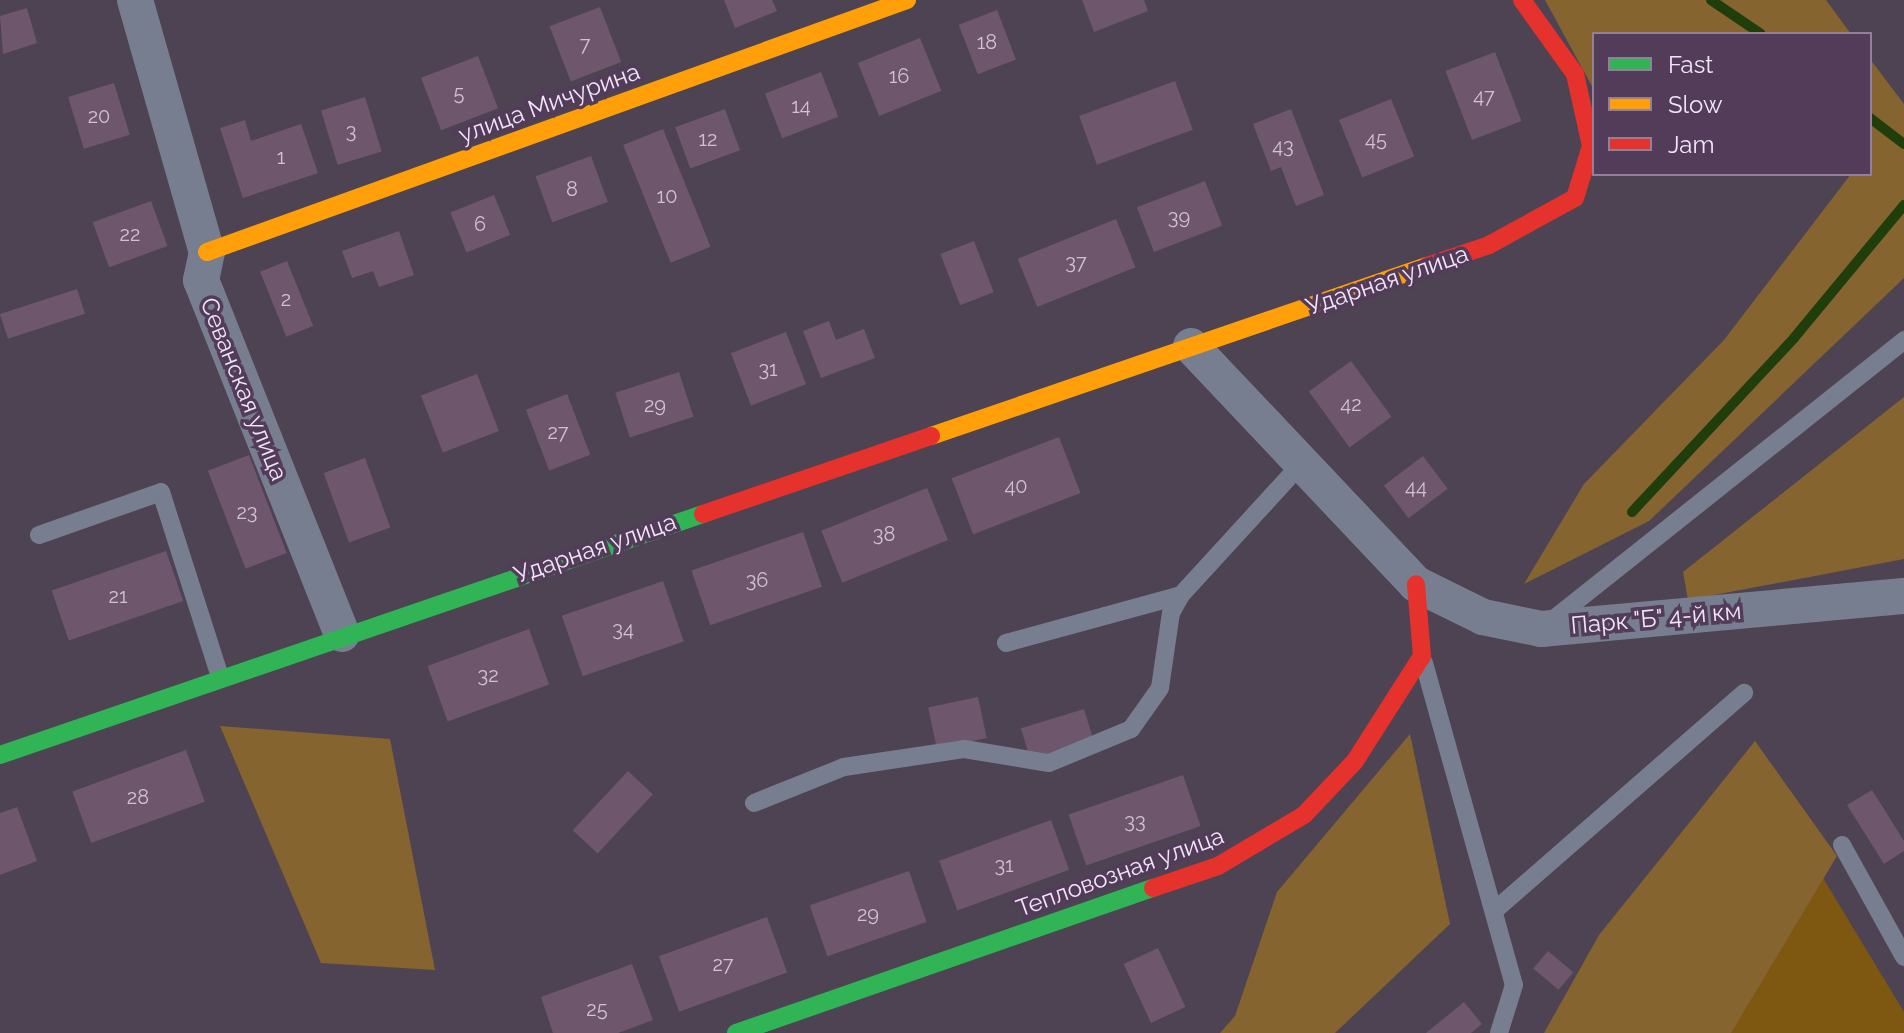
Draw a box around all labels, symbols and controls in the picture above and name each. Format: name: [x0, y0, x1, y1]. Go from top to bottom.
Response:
house number: 18: [977, 30, 997, 54]
house number: 7: [580, 32, 590, 56]
legend: [1592, 32, 1872, 176]
text: Fast: [1668, 50, 1713, 79]
street label: улица Мичурина: [454, 57, 644, 149]
house number: 16: [889, 64, 909, 88]
house number: 5: [454, 81, 464, 105]
house number: 47: [1473, 84, 1495, 108]
text: Slow: [1668, 90, 1722, 119]
house number: 14: [791, 94, 811, 118]
house number: 20: [88, 104, 110, 128]
house number: 3: [346, 119, 356, 143]
house number: 12: [699, 127, 717, 151]
house number: 45: [1365, 127, 1387, 151]
text: Jam: [1668, 130, 1714, 159]
house number: 43: [1272, 134, 1294, 158]
house number: 1: [277, 145, 285, 169]
house number: 8: [566, 177, 578, 201]
house number: 10: [657, 184, 677, 208]
house number: 39: [1168, 205, 1190, 229]
house number: 6: [474, 212, 486, 236]
house number: 22: [120, 222, 140, 246]
street label: Ударная улица: [1302, 239, 1472, 321]
house number: 37: [1065, 250, 1087, 274]
house number: 2: [281, 287, 291, 311]
street label: Севанская улица: [194, 293, 294, 485]
house number: 31: [758, 357, 778, 381]
house number: 42: [1340, 392, 1362, 416]
house number: 29: [644, 393, 666, 417]
house number: 27: [547, 420, 569, 444]
house number: 40: [1004, 474, 1028, 498]
house number: 44: [1405, 475, 1427, 499]
house number: 23: [236, 500, 258, 524]
street label: Ударная улица: [510, 507, 680, 589]
house number: 38: [873, 522, 895, 546]
house number: 36: [746, 568, 768, 592]
house number: 21: [109, 584, 127, 608]
street label: Парк "Б" 4-й км: [1569, 596, 1743, 640]
house number: 34: [612, 617, 634, 641]
house number: 32: [477, 663, 499, 687]
house number: 28: [127, 785, 149, 809]
house number: 33: [1124, 809, 1146, 833]
street label: Тепловозная улица: [1012, 821, 1228, 923]
house number: 31: [994, 853, 1014, 877]
house number: 29: [857, 902, 879, 926]
house number: 27: [712, 952, 734, 976]
house number: 25: [586, 997, 608, 1021]

